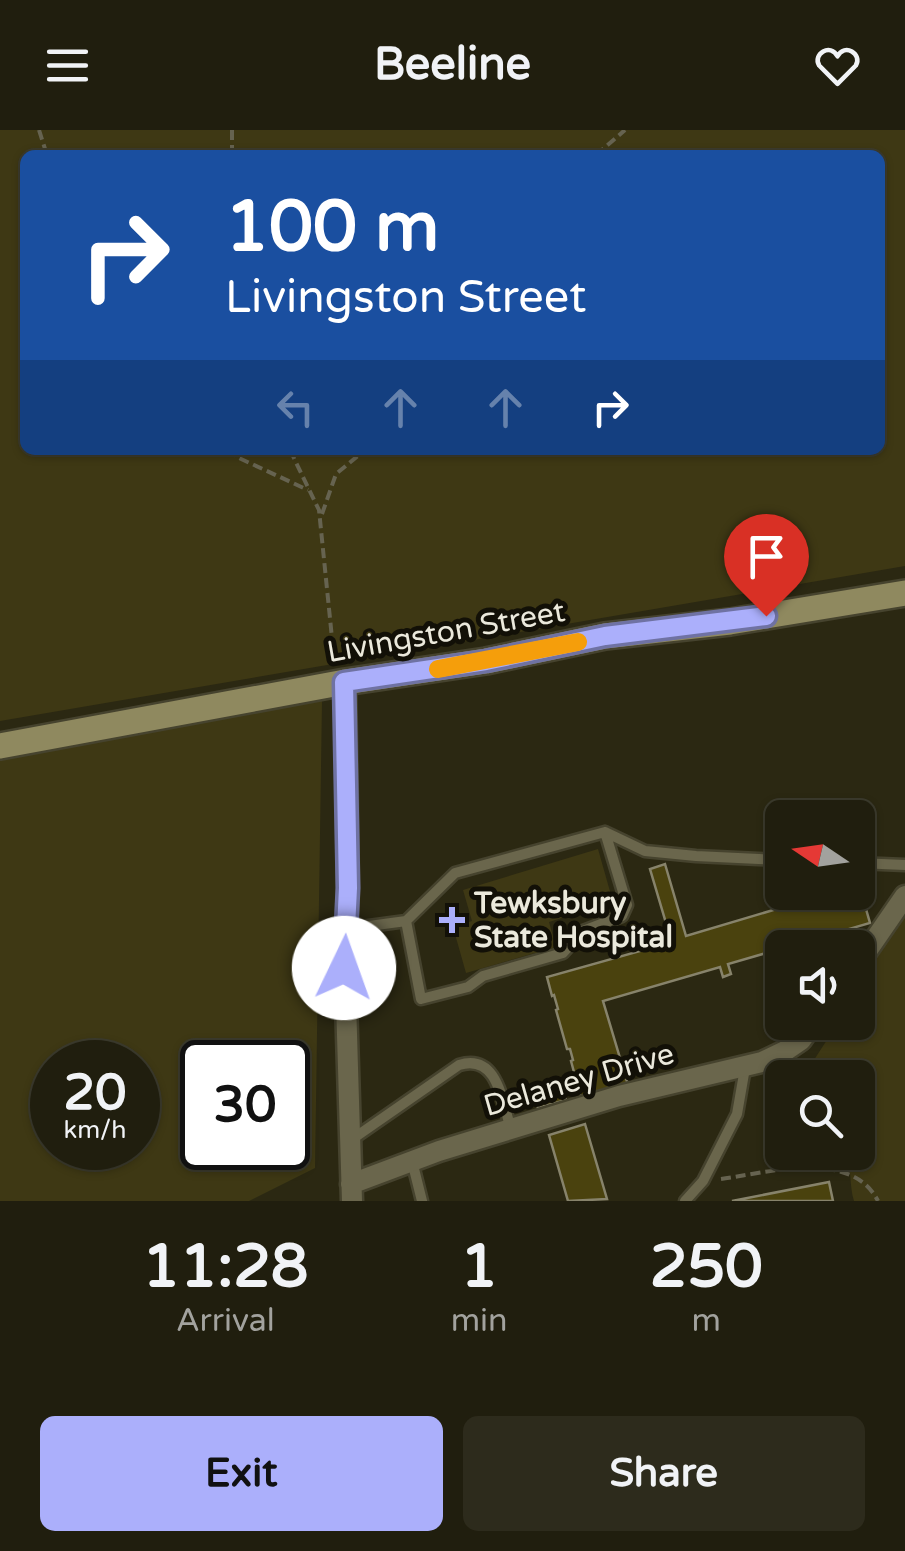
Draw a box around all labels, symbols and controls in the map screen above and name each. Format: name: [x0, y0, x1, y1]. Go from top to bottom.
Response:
icon: menu: [40, 38, 95, 93]
text: Beeline: [374, 38, 531, 92]
icon: heart: [810, 38, 865, 93]
text: 100 m: [225, 186, 439, 270]
icon: right: [60, 190, 190, 320]
text: Livingston Street: [225, 271, 586, 325]
icon: left: [268, 380, 323, 435]
icon: ahead: [373, 380, 428, 435]
icon: ahead: [478, 380, 533, 435]
icon: right: [583, 380, 638, 435]
pin: [724, 514, 809, 617]
icon: arrive: [739, 529, 794, 584]
street label: Livingston Street: [324, 593, 568, 671]
north arrow: [765, 800, 875, 910]
map controls: [765, 800, 875, 1170]
place label: Tewksbury State Hospital: [473, 885, 673, 956]
marker: Tewksbury State Hospital: [439, 907, 465, 933]
position arrow: [292, 916, 396, 1020]
button: sound: [765, 930, 875, 1040]
street label: Delaney Drive: [480, 1035, 678, 1125]
speed limit sign: 30: [180, 1040, 310, 1170]
button: search: [765, 1060, 875, 1170]
text: 20: [64, 1063, 126, 1123]
text: km/h: [64, 1115, 126, 1145]
text: 11:28: [142, 1231, 309, 1303]
text: 1: [460, 1231, 498, 1303]
text: 250: [650, 1231, 763, 1303]
text: Arrival: [176, 1302, 275, 1340]
text: min: [451, 1302, 508, 1340]
text: m: [692, 1302, 721, 1340]
button: Exit: [40, 1416, 443, 1531]
button: Share: [463, 1416, 865, 1531]

